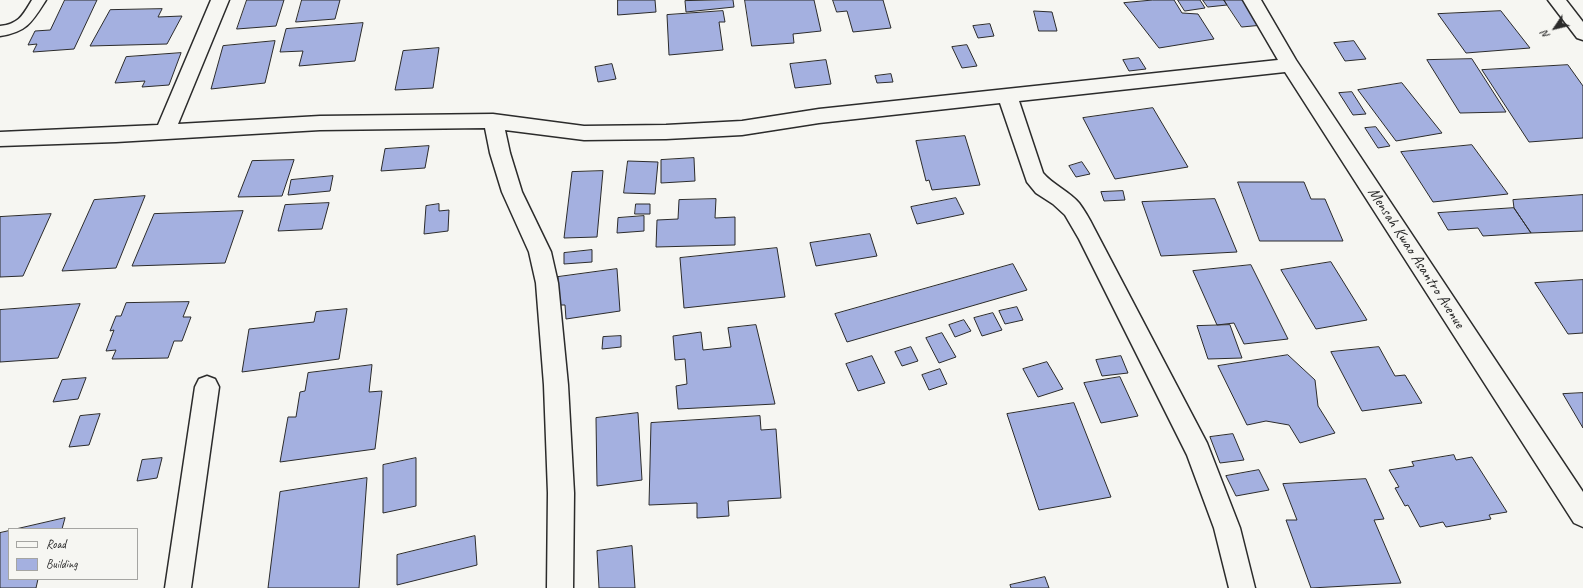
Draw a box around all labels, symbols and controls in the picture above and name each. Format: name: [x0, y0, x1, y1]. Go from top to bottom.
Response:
north arrow: [1535, 8, 1575, 48]
text: N: [1537, 28, 1553, 42]
street label: Mensah Kwao Asantro Avenue: [1363, 184, 1469, 332]
legend: [8, 528, 138, 580]
text: Road: [46, 536, 66, 552]
text: Building: [46, 556, 78, 572]

